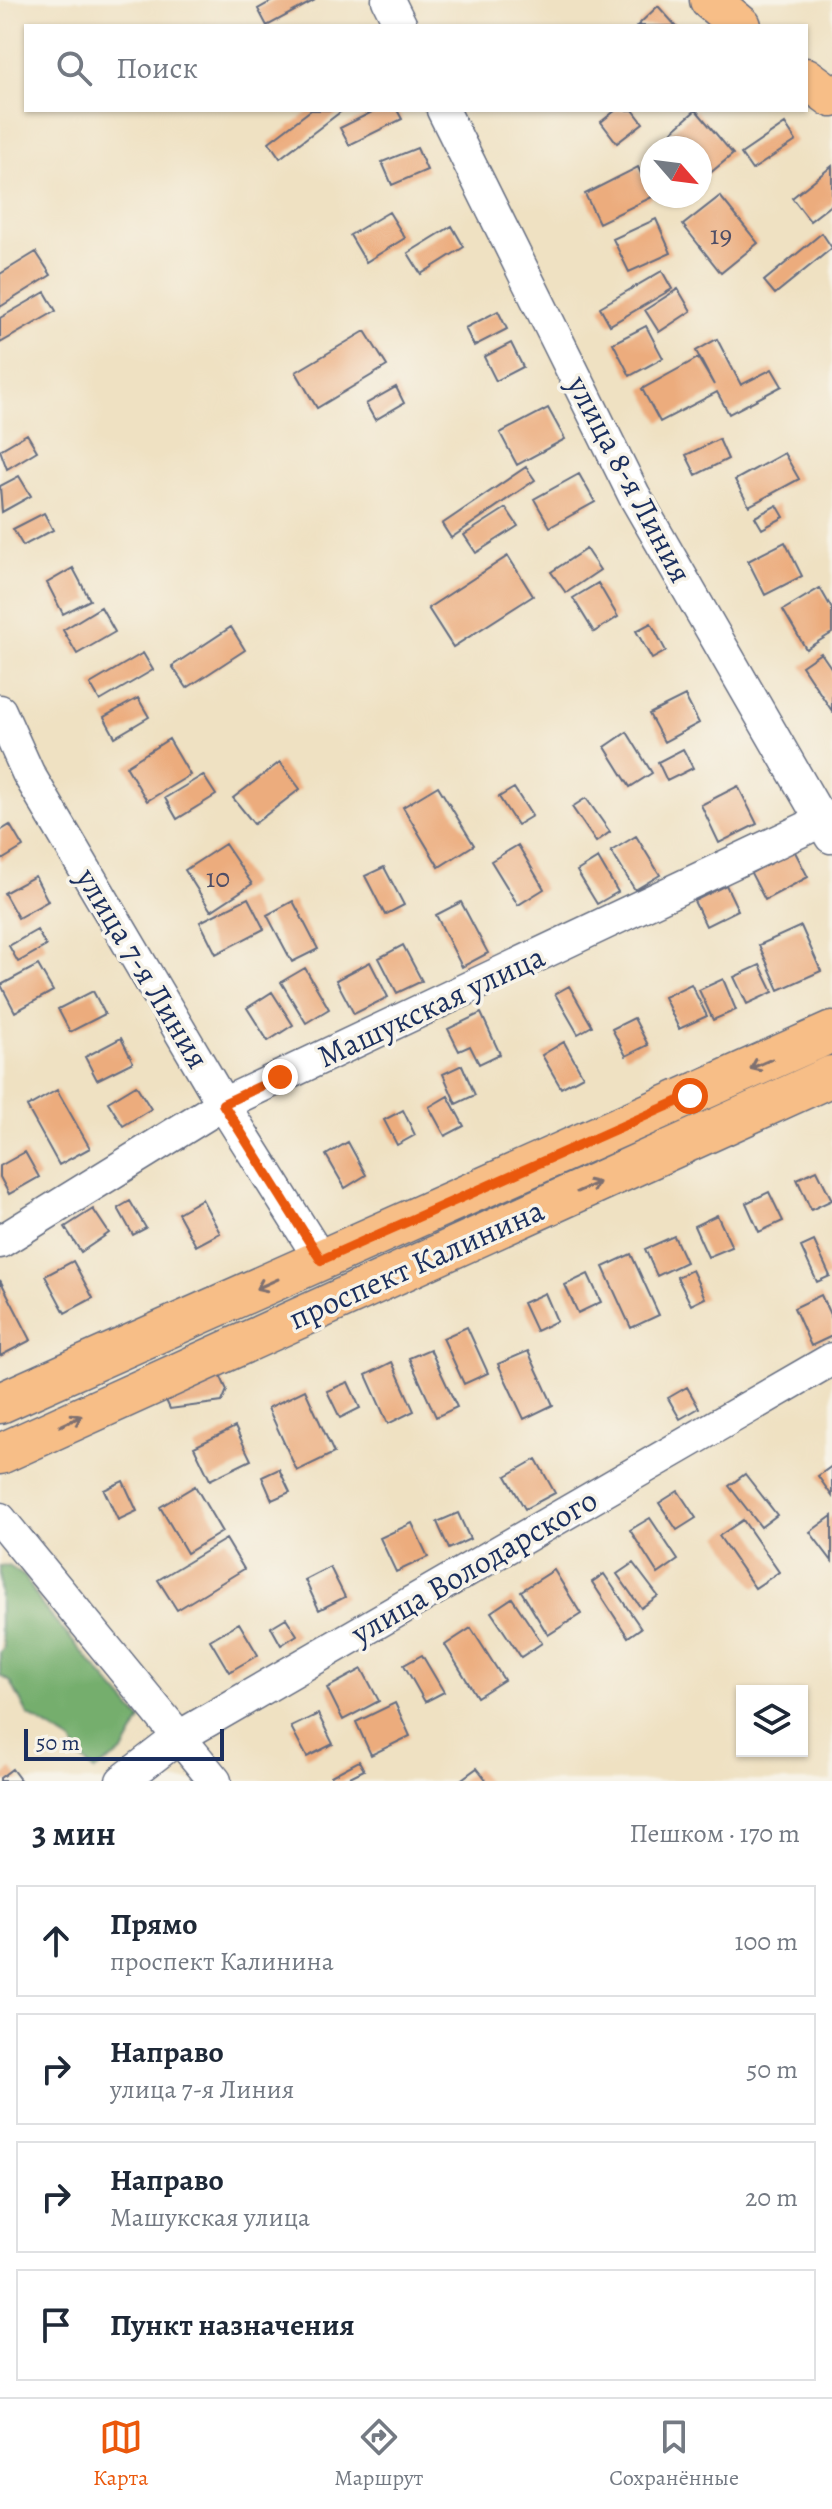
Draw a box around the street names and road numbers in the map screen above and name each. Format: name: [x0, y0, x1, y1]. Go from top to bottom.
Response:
street label: улица 8-я Линия: [556, 367, 703, 590]
street label: улица 7-я Линия: [65, 859, 220, 1077]
street label: Машукская улица: [310, 934, 552, 1078]
street label: проспект Калинина: [281, 1188, 551, 1340]
street label: улица Володарского: [342, 1477, 605, 1655]

